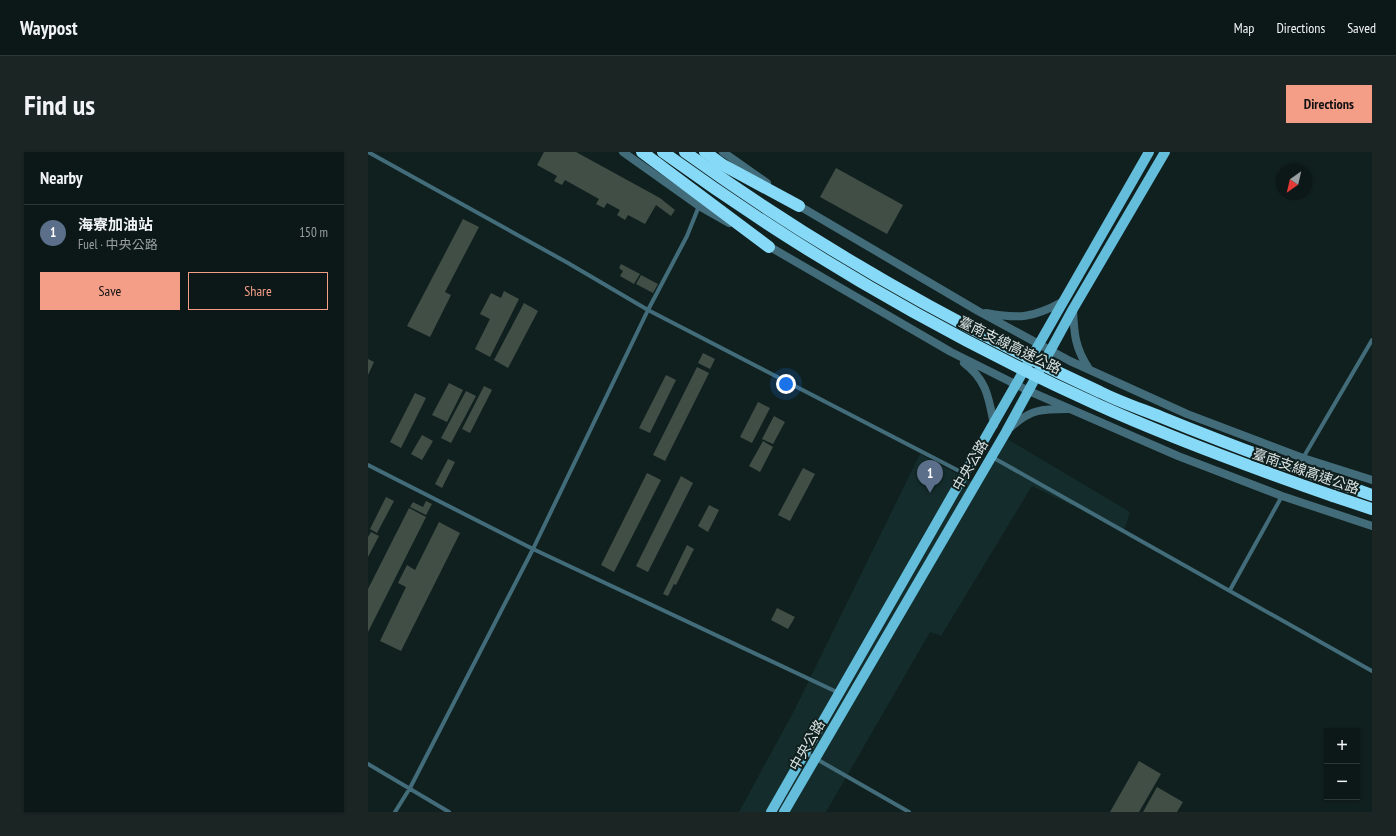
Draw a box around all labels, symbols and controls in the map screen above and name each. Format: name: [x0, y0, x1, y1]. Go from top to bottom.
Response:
text: Waypost: [20, 16, 77, 40]
text: Map: [1234, 19, 1254, 37]
text: Directions: [1276, 19, 1325, 37]
text: Saved: [1347, 19, 1376, 37]
button: Directions: [1286, 85, 1372, 123]
text: Find us: [24, 86, 95, 123]
north arrow: [1276, 164, 1312, 200]
text: Nearby: [40, 167, 83, 189]
text: 海寮加油站: [78, 215, 153, 234]
text: 1: [50, 224, 56, 241]
text: 150 m: [299, 224, 328, 241]
text: Fuel · 中央公路: [78, 236, 158, 253]
button: Save: [40, 272, 180, 310]
button: Share: [188, 272, 328, 310]
street label: 臺南支線高速公路: [956, 312, 1064, 378]
your location: [776, 374, 796, 394]
street label: 中央公路: [948, 436, 992, 494]
street label: 臺南支線高速公路: [1250, 444, 1362, 498]
pin: 1: [917, 460, 943, 493]
street label: 中央公路: [785, 716, 829, 774]
map controls: [1324, 728, 1360, 800]
button: +: [1324, 728, 1360, 764]
button: −: [1324, 764, 1360, 800]

